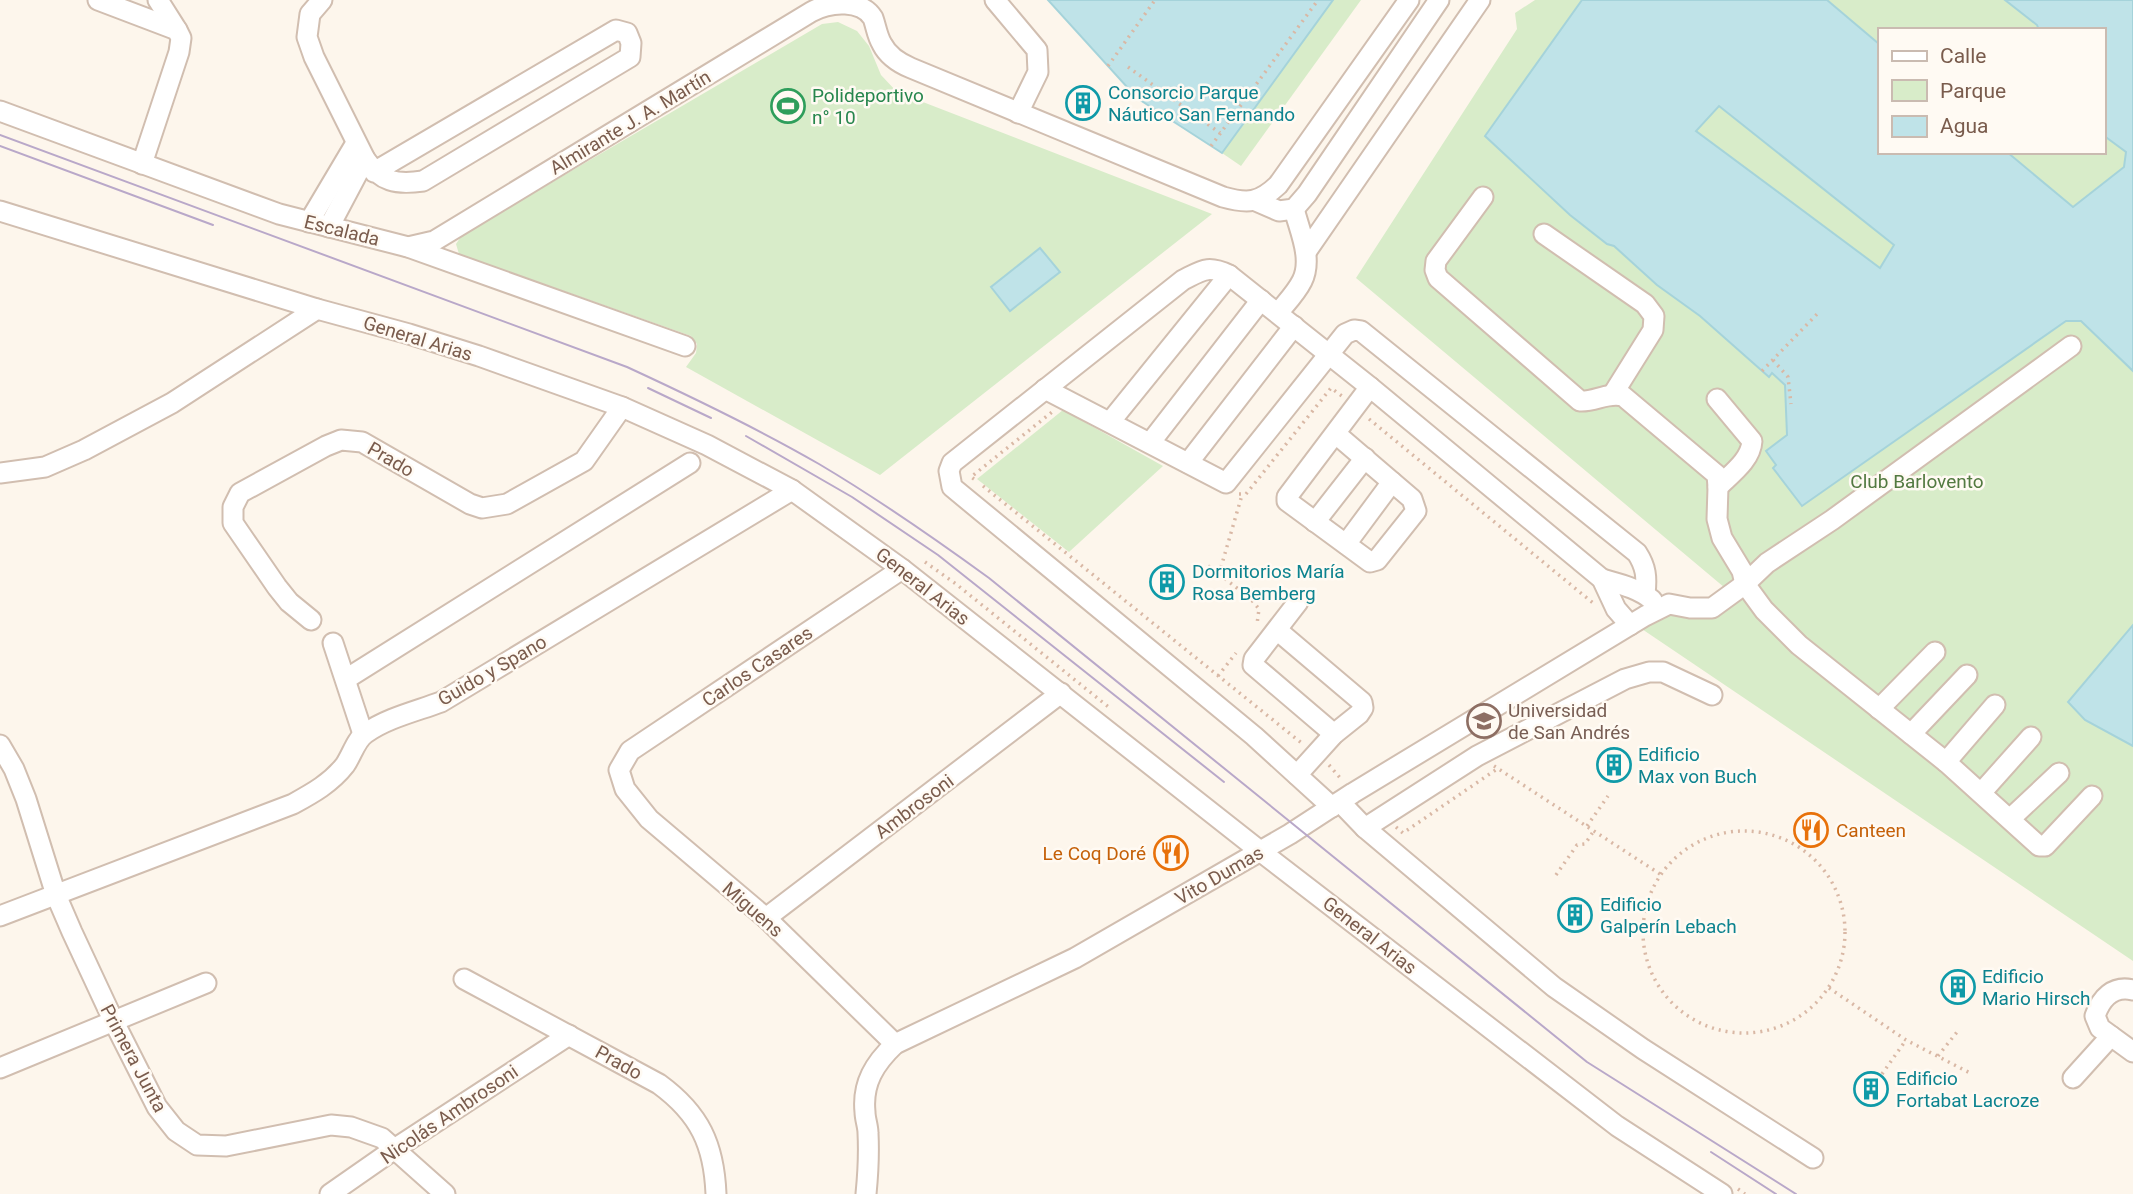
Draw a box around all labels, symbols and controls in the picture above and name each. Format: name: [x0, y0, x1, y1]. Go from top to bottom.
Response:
legend: [1878, 28, 2105, 154]
text: Calle: [1940, 44, 1986, 68]
street label: Almirante J. A. Martín: [546, 65, 715, 180]
text: Parque: [1940, 79, 2006, 103]
place label: Consorcio Parque Náutico San Fernando: [1108, 81, 1295, 126]
place label: Polideportivo n° 10: [812, 84, 924, 129]
building icon: Consorcio Parque Náutico San Fernando: [1064, 84, 1102, 122]
sports icon: Polideportivo n° 10: [769, 87, 807, 125]
text: Agua: [1940, 114, 1989, 138]
street label: Escalada: [302, 210, 382, 251]
street label: General Arias: [360, 311, 475, 366]
street label: Prado: [363, 437, 418, 482]
park label: Club Barlovento: [1850, 470, 1984, 493]
street label: General Arias: [871, 543, 974, 630]
place label: Dormitorios María Rosa Bemberg: [1192, 560, 1345, 605]
building icon: Dormitorios María Rosa Bemberg: [1148, 563, 1186, 601]
street label: Carlos Casares: [698, 621, 817, 712]
street label: Guido y Spano: [434, 630, 551, 711]
place label: Universidad de San Andrés: [1508, 699, 1630, 744]
school or university icon: Universidad de San Andrés: [1465, 702, 1503, 740]
place label: Edificio Max von Buch: [1638, 743, 1757, 788]
building icon: Edificio Max von Buch: [1595, 746, 1633, 784]
street label: Ambrosoni: [870, 769, 958, 843]
restaurant icon: Canteen: [1792, 811, 1830, 849]
place label: Canteen: [1836, 819, 1906, 842]
restaurant icon: Le Coq Doré: [1152, 834, 1190, 872]
street label: Vito Dumas: [1171, 841, 1267, 910]
place label: Le Coq Doré: [1043, 842, 1146, 865]
street label: Miguens: [718, 877, 788, 942]
street label: General Arias: [1318, 892, 1421, 979]
place label: Edificio Galperín Lebach: [1600, 893, 1737, 938]
building icon: Edificio Galperín Lebach: [1556, 896, 1594, 934]
place label: Edificio Mario Hirsch: [1982, 965, 2090, 1010]
building icon: Edificio Mario Hirsch: [1939, 968, 1977, 1006]
street label: Primera Junta: [95, 1000, 172, 1116]
street label: Prado: [591, 1040, 646, 1085]
street label: Nicolás Ambrosoni: [376, 1060, 522, 1169]
place label: Edificio Fortabat Lacroze: [1896, 1067, 2039, 1112]
building icon: Edificio Fortabat Lacroze: [1852, 1070, 1890, 1108]

